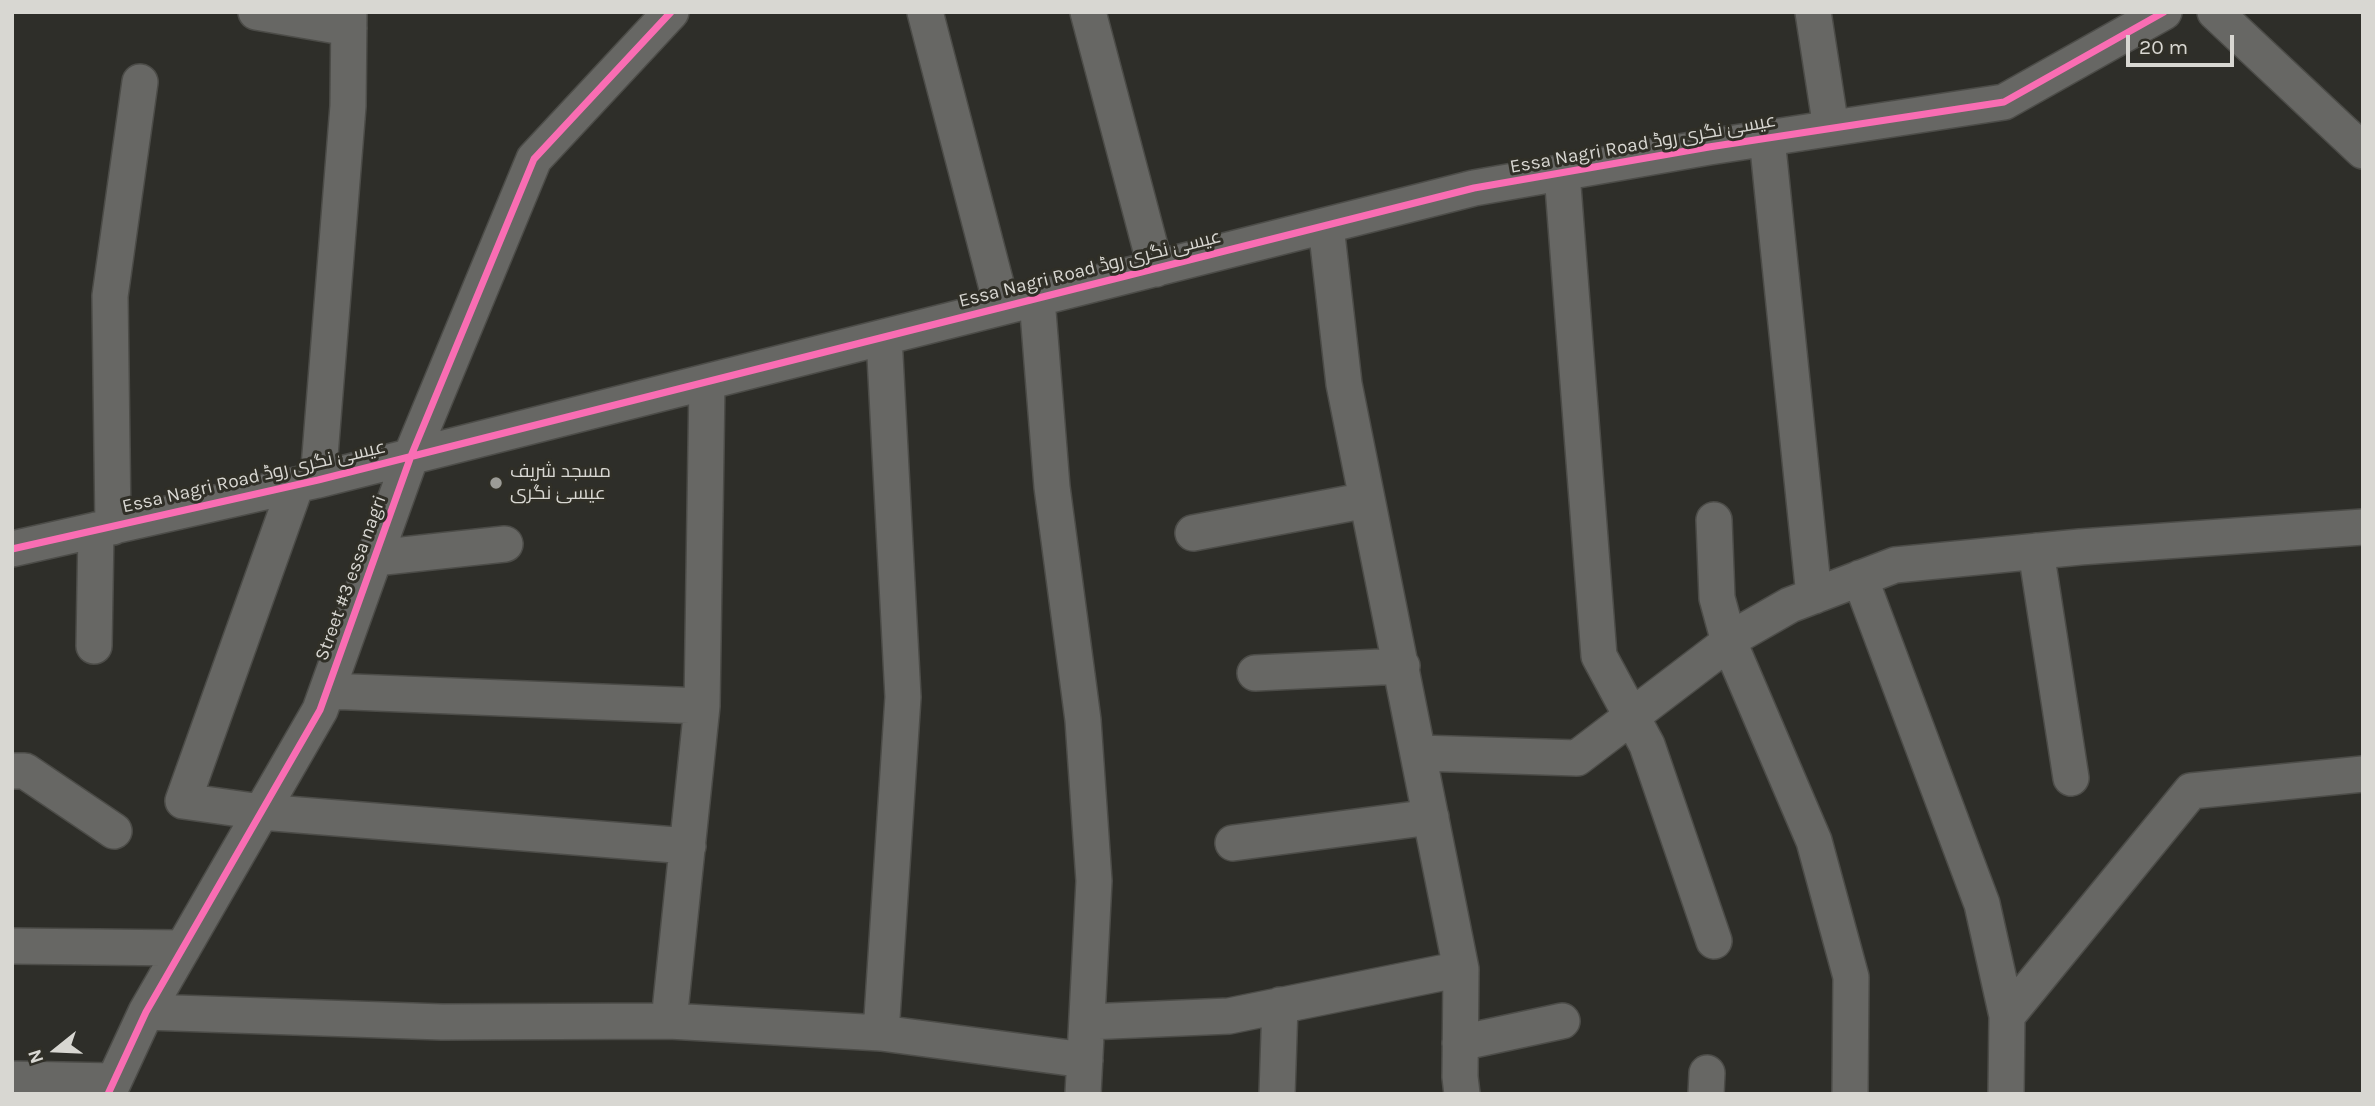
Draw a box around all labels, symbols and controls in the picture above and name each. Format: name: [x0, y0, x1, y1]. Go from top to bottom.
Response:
scale bar: [2130, 21, 2238, 65]
text: 20 m: [2139, 35, 2188, 59]
street label: Essa Nagri Road عیسیٰ نگری روڈ: [1508, 109, 1778, 179]
street label: Essa Nagri Road عیسیٰ نگری روڈ: [956, 225, 1224, 313]
street label: Essa Nagri Road عیسیٰ نگری روڈ: [120, 436, 388, 518]
place label: مسجد شریف عیسیٰ نگری: [510, 461, 611, 505]
marker: مسجد شریف عیسیٰ نگری: [488, 475, 504, 491]
street label: Street #3 essa nagri: [311, 492, 391, 664]
north arrow: [21, 1015, 91, 1085]
text: N: [23, 1047, 49, 1066]

